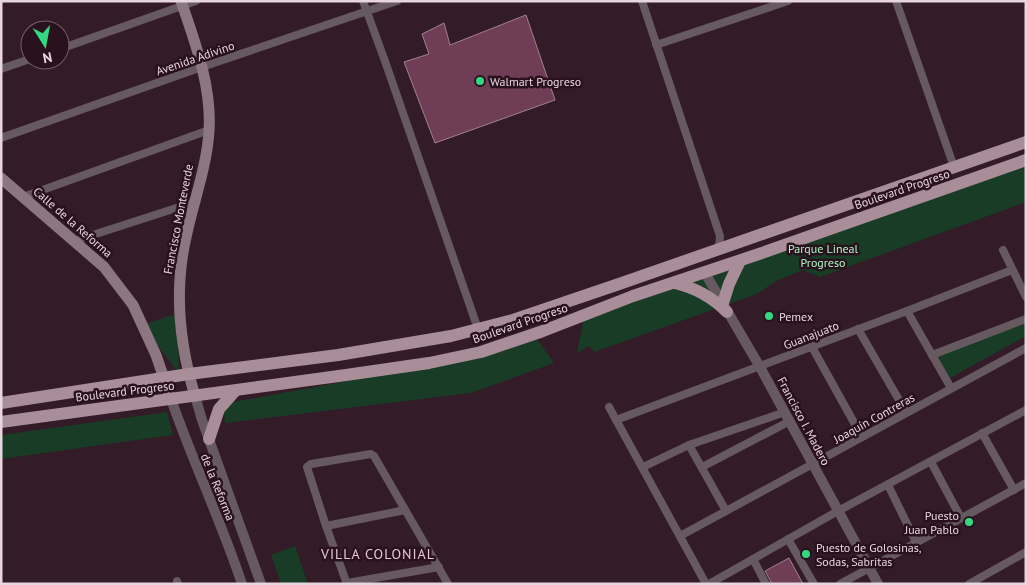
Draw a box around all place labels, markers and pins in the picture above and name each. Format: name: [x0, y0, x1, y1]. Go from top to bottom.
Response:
place label: Walmart Progreso: [490, 74, 581, 89]
marker: Walmart Progreso: [474, 75, 486, 87]
place label: Pemex: [779, 309, 813, 324]
marker: Pemex: [763, 310, 775, 322]
place label: Puesto Juan Pablo: [904, 508, 959, 537]
marker: Puesto Juan Pablo: [963, 516, 975, 528]
place label: Puesto de Golosinas, Sodas, Sabritas: [816, 540, 922, 569]
marker: Puesto de Golosinas, Sodas, Sabritas: [800, 548, 812, 560]

